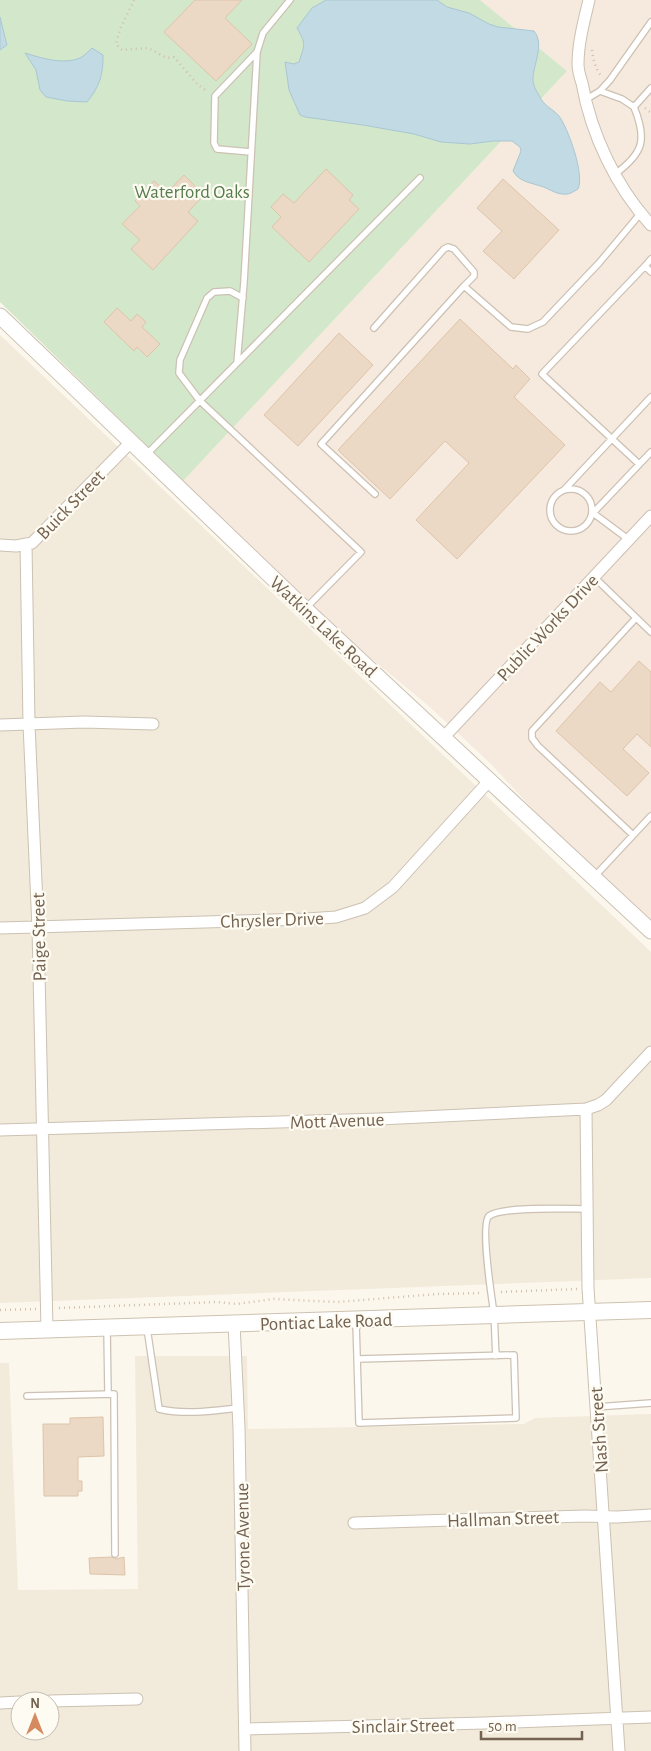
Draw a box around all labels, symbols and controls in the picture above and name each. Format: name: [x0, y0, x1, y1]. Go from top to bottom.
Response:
park label: Waterford Oaks: [134, 183, 250, 202]
street label: Buick Street: [34, 467, 109, 543]
street label: Public Works Drive: [494, 571, 602, 685]
street label: Watkins Lake Road: [266, 573, 380, 681]
street label: Paige Street: [29, 892, 50, 981]
street label: Chrysler Drive: [220, 909, 324, 932]
street label: Mott Avenue: [289, 1110, 385, 1133]
street label: Pontiac Lake Road: [259, 1311, 393, 1334]
street label: Nash Street: [587, 1386, 612, 1474]
street label: Tyrone Avenue: [233, 1483, 254, 1591]
street label: Hallman Street: [447, 1508, 559, 1531]
north arrow: [10, 1691, 60, 1741]
text: N: [30, 1697, 40, 1711]
scale bar: [481, 1708, 582, 1740]
street label: Sinclair Street: [351, 1716, 455, 1737]
text: 50 m: [488, 1719, 517, 1734]

